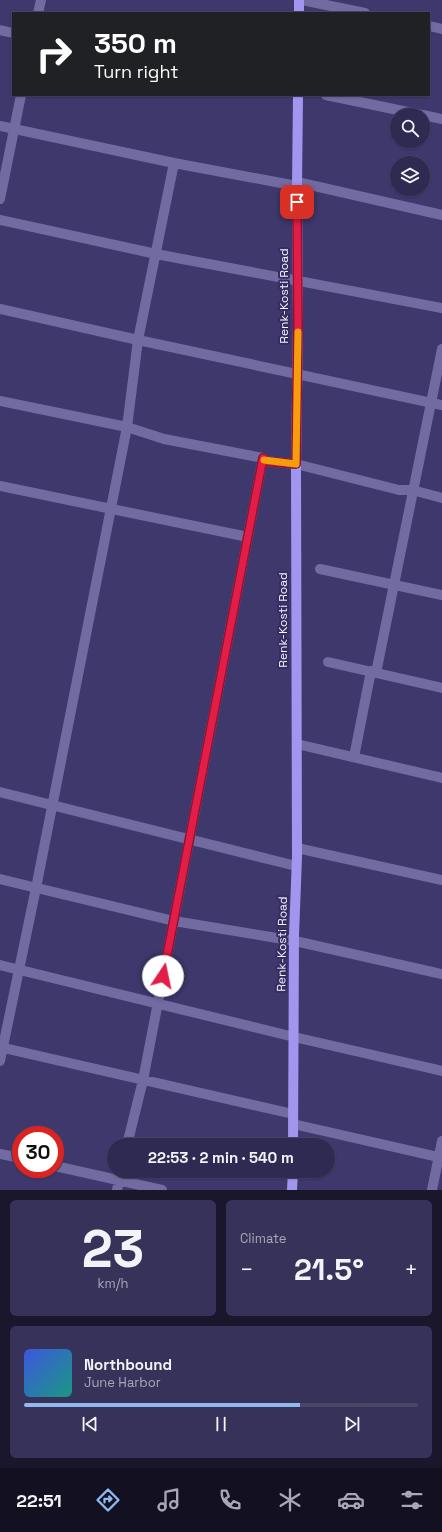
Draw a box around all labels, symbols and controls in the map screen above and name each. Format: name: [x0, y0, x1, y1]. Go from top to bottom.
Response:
text: 350 m: [94, 25, 177, 61]
icon: right: [28, 28, 80, 80]
text: Turn right: [94, 60, 178, 83]
map controls: [390, 108, 430, 196]
button: search: [390, 108, 430, 148]
button: layers: [390, 156, 430, 196]
pin: [280, 185, 314, 219]
icon: arrive: [286, 191, 308, 213]
street label: Renk-Kosti Road: [276, 248, 292, 344]
street label: Renk-Kosti Road: [275, 572, 291, 668]
street label: Renk-Kosti Road: [273, 896, 291, 992]
position arrow: [142, 955, 184, 997]
speed limit sign: 30: [12, 1126, 64, 1178]
text: 22:53 · 2 min · 540 m: [148, 1148, 294, 1167]
text: 23: [82, 1216, 144, 1282]
text: Climate: [240, 1230, 286, 1247]
text: 21.5°: [294, 1250, 364, 1289]
text: −: [240, 1255, 254, 1283]
text: +: [404, 1255, 418, 1283]
text: km/h: [98, 1275, 128, 1292]
text: Northbound: [84, 1355, 172, 1374]
text: June Harbor: [84, 1374, 161, 1391]
icon: previous: [79, 1413, 101, 1435]
icon: pause: [210, 1413, 232, 1435]
icon: next: [341, 1413, 363, 1435]
icon: directions: [94, 1486, 122, 1514]
icon: music: [155, 1486, 183, 1514]
icon: phone: [216, 1486, 244, 1514]
icon: climate: [276, 1486, 304, 1514]
icon: car: [337, 1486, 365, 1514]
icon: filters: [398, 1486, 426, 1514]
text: 22:51: [16, 1489, 62, 1512]

